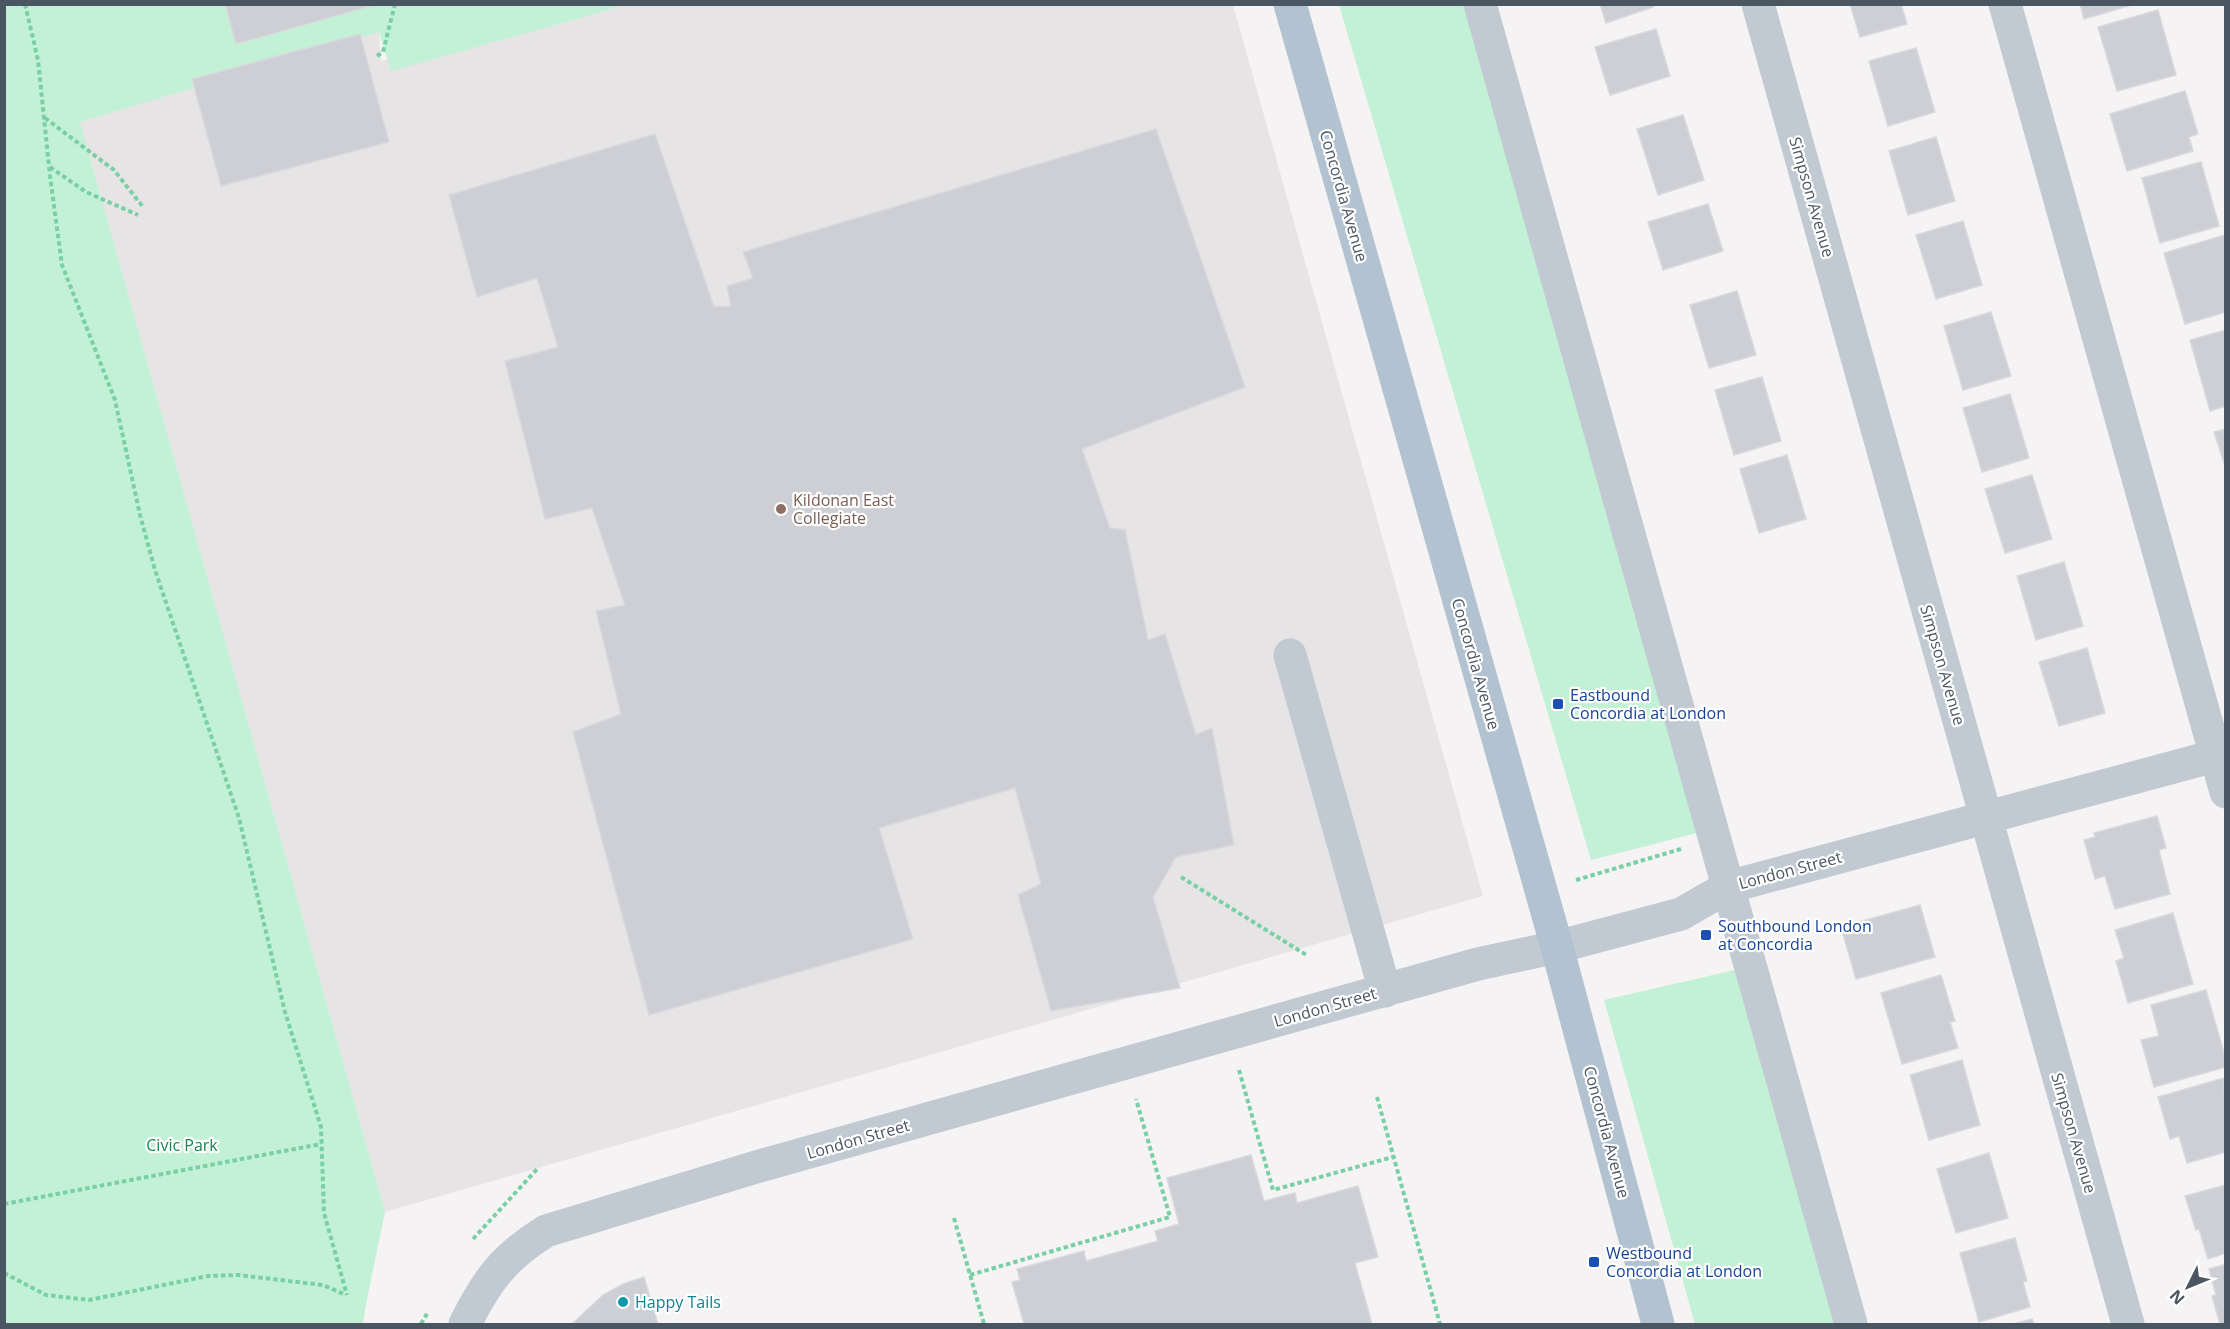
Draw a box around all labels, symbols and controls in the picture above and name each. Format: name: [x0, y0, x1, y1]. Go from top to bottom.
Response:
street label: Concordia Avenue: [1315, 128, 1373, 264]
street label: Simpson Avenue: [1784, 134, 1840, 260]
place label: Kildonan East Collegiate: [793, 489, 894, 529]
marker: Kildonan East Collegiate: [774, 502, 788, 516]
street label: Concordia Avenue: [1447, 596, 1505, 732]
street label: Simpson Avenue: [1915, 602, 1971, 728]
place label: Eastbound Concordia at London: [1570, 684, 1726, 724]
marker: Eastbound Concordia at London: [1551, 697, 1565, 711]
street label: London Street: [1736, 846, 1844, 894]
place label: Southbound London at Concordia: [1718, 915, 1872, 955]
marker: Southbound London at Concordia: [1699, 928, 1713, 942]
street label: London Street: [1271, 982, 1379, 1032]
street label: Concordia Avenue: [1579, 1064, 1635, 1201]
street label: Simpson Avenue: [2046, 1070, 2102, 1196]
street label: London Street: [804, 1114, 912, 1164]
park label: Civic Park: [146, 1134, 218, 1156]
place label: Westbound Concordia at London: [1606, 1242, 1762, 1282]
marker: Westbound Concordia at London: [1587, 1255, 1601, 1269]
north arrow: [2158, 1257, 2218, 1317]
text: N: [2165, 1285, 2190, 1309]
place label: Happy Tails: [635, 1291, 721, 1313]
marker: Happy Tails: [616, 1295, 630, 1309]

